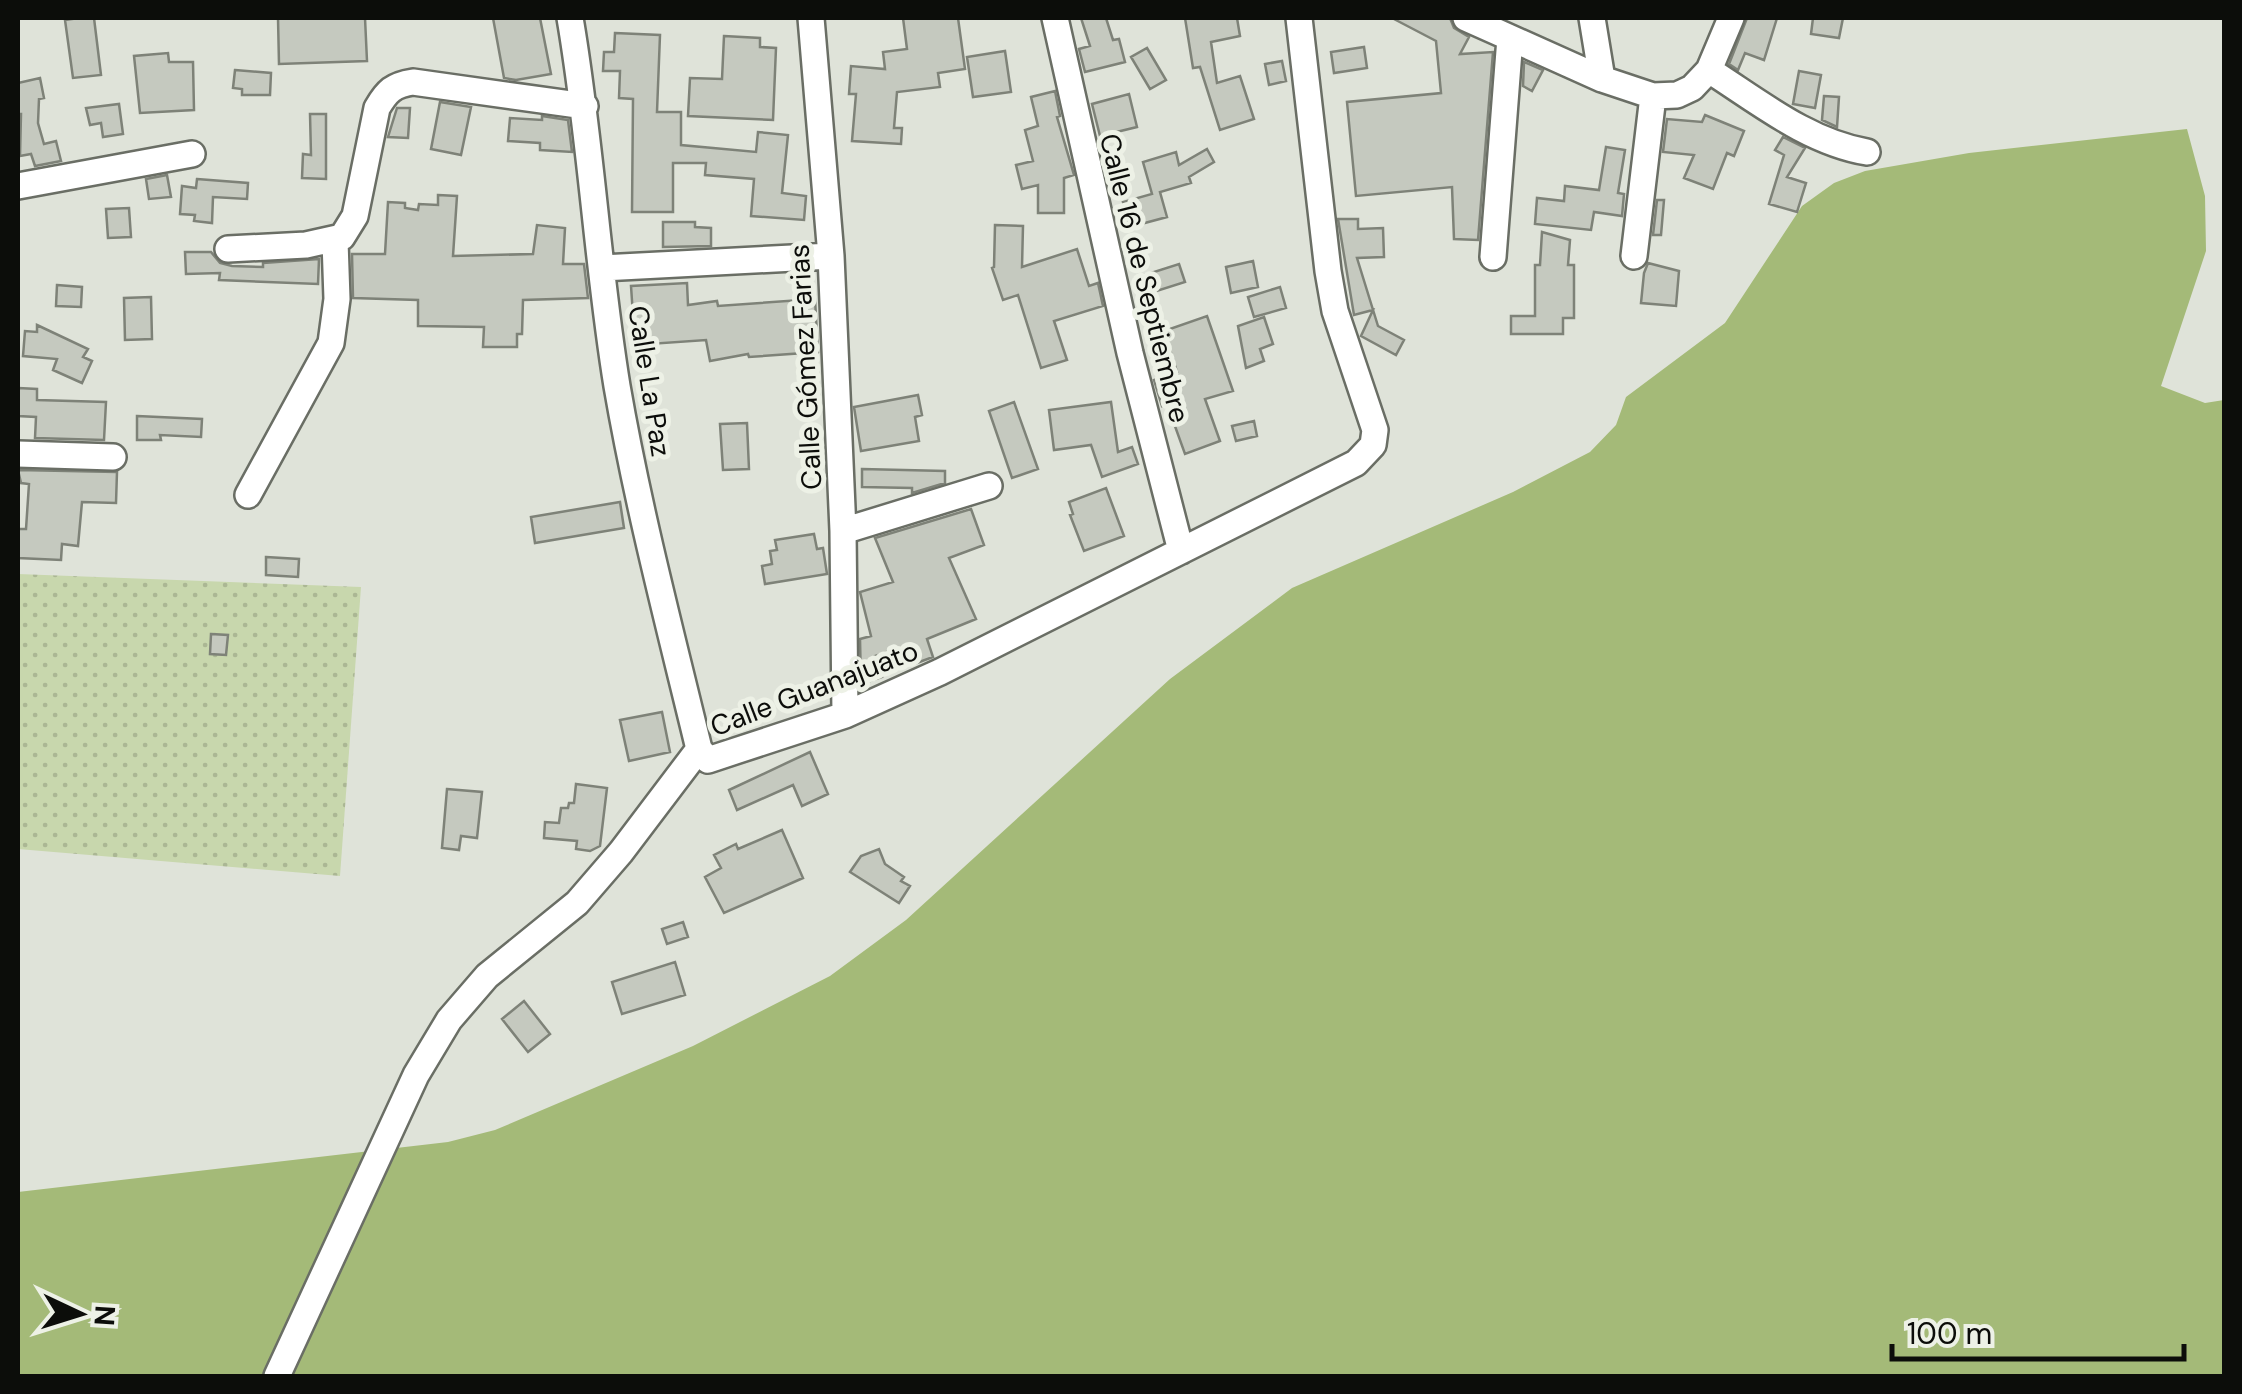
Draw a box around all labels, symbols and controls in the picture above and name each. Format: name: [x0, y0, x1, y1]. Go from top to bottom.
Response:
street label: Calle 16 de Septiembre: [1091, 130, 1198, 427]
street label: Calle Gómez Farias: [781, 243, 830, 491]
street label: Calle La Paz: [619, 303, 680, 459]
street label: Calle Guanajuato: [705, 632, 923, 745]
north arrow: [30, 1264, 130, 1364]
scale bar: [1892, 1299, 2184, 1361]
text: N: [85, 1304, 124, 1327]
text: 100 m: [1907, 1314, 1992, 1353]

